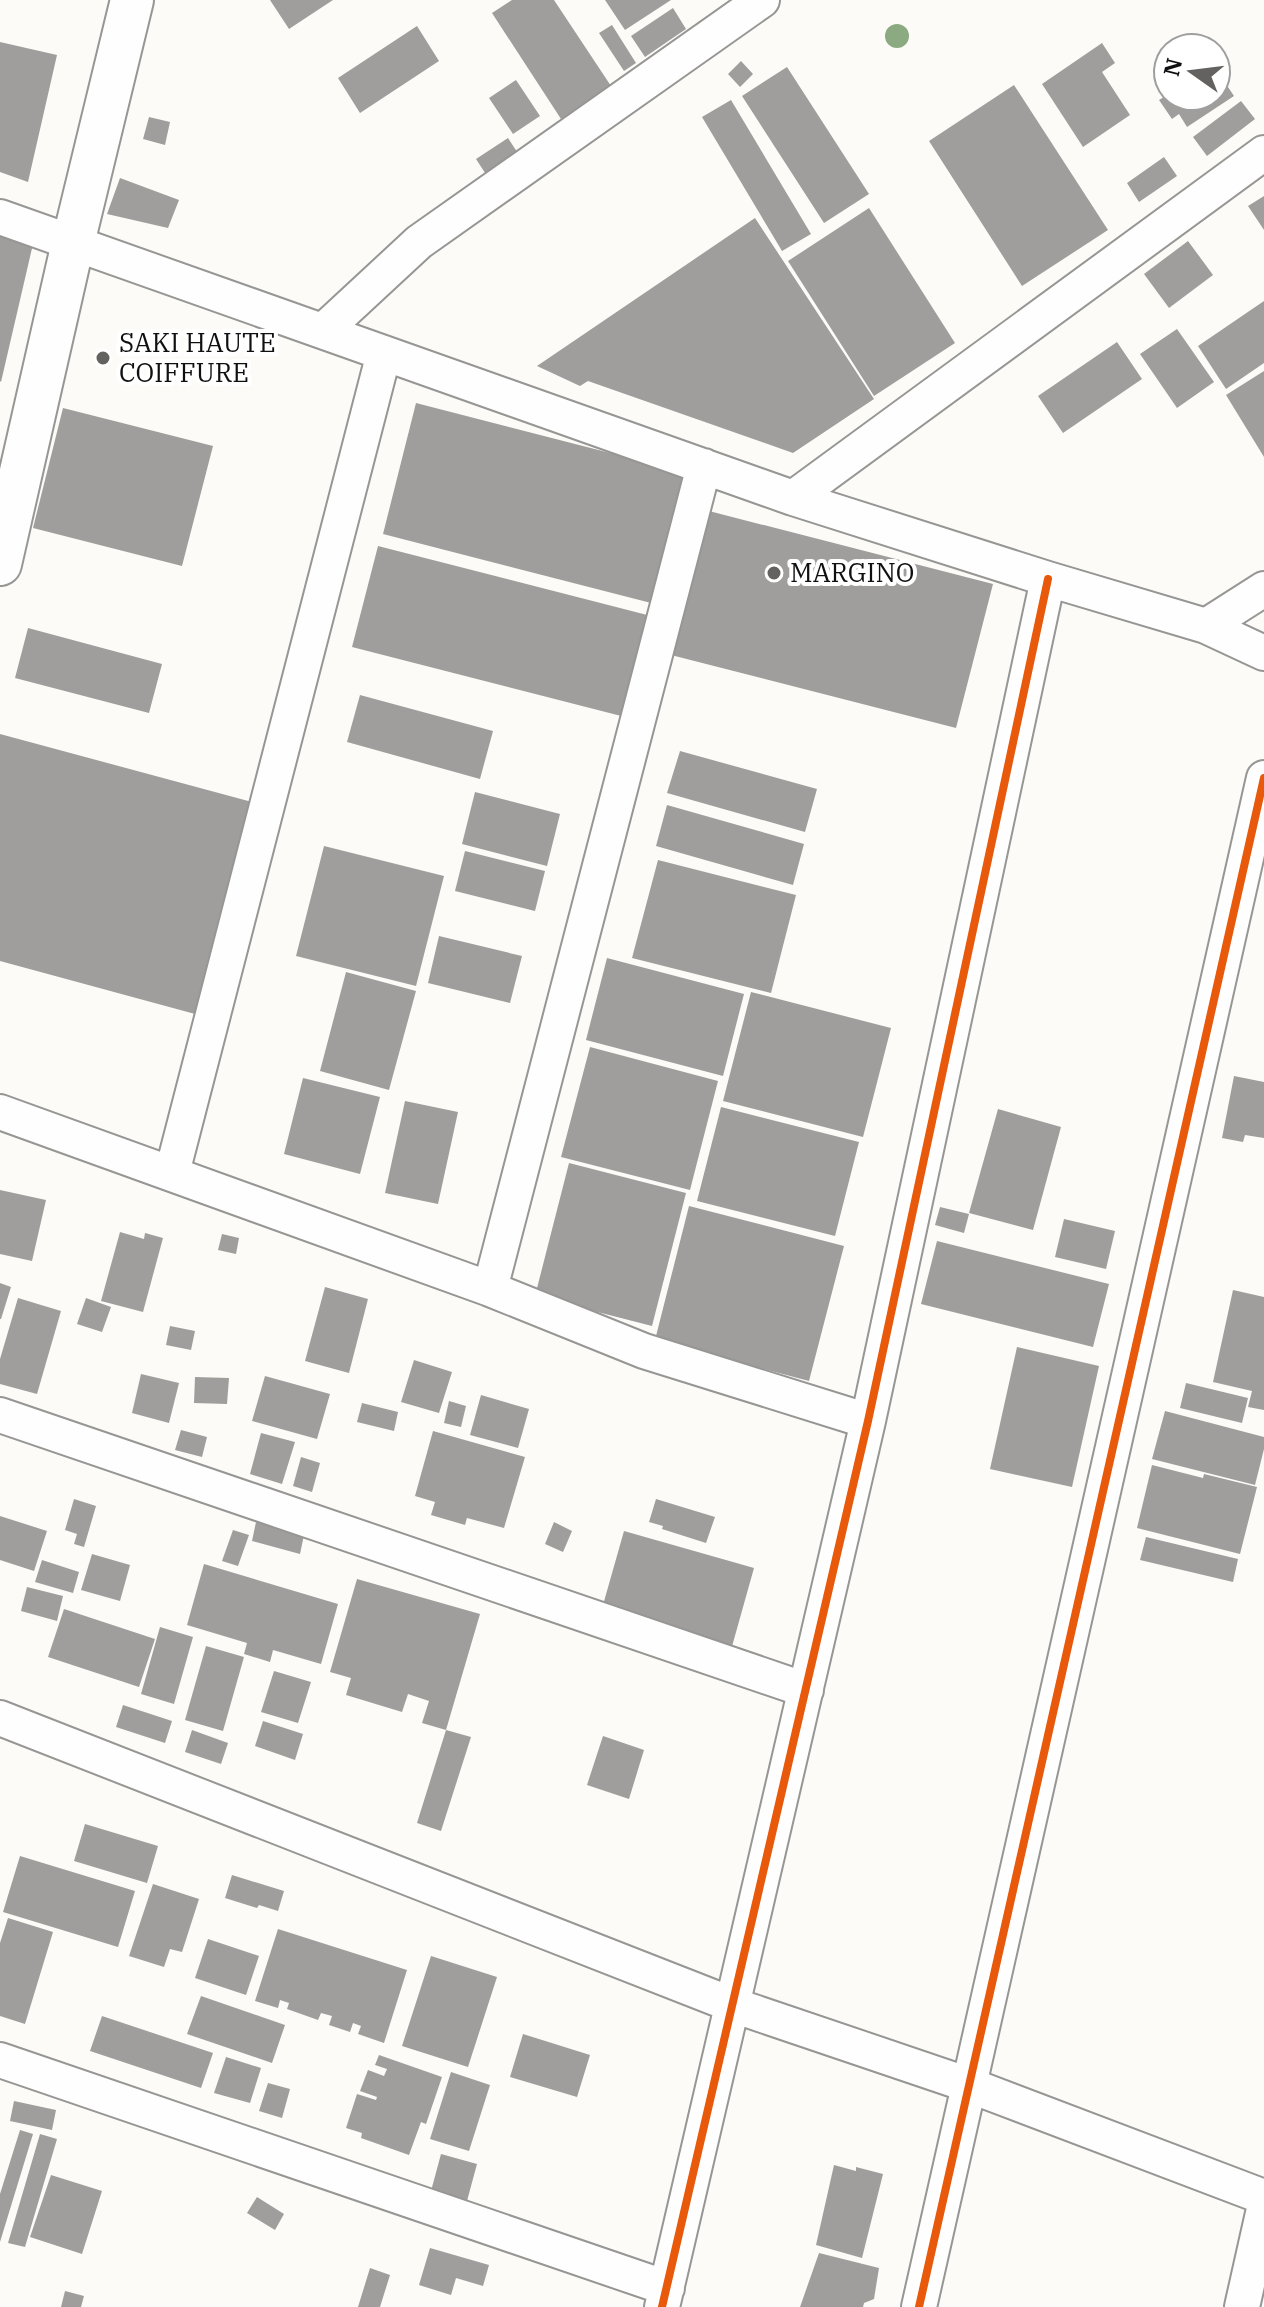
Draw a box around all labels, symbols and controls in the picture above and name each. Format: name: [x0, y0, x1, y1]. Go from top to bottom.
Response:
north arrow: [1152, 32, 1232, 112]
text: N: [1156, 55, 1188, 79]
place label: SAKI HAUTE COIFFURE: [119, 325, 276, 389]
marker: SAKI HAUTE COIFFURE: [94, 349, 112, 367]
place label: MARGINO: [790, 555, 914, 589]
marker: MARGINO: [765, 564, 783, 582]

